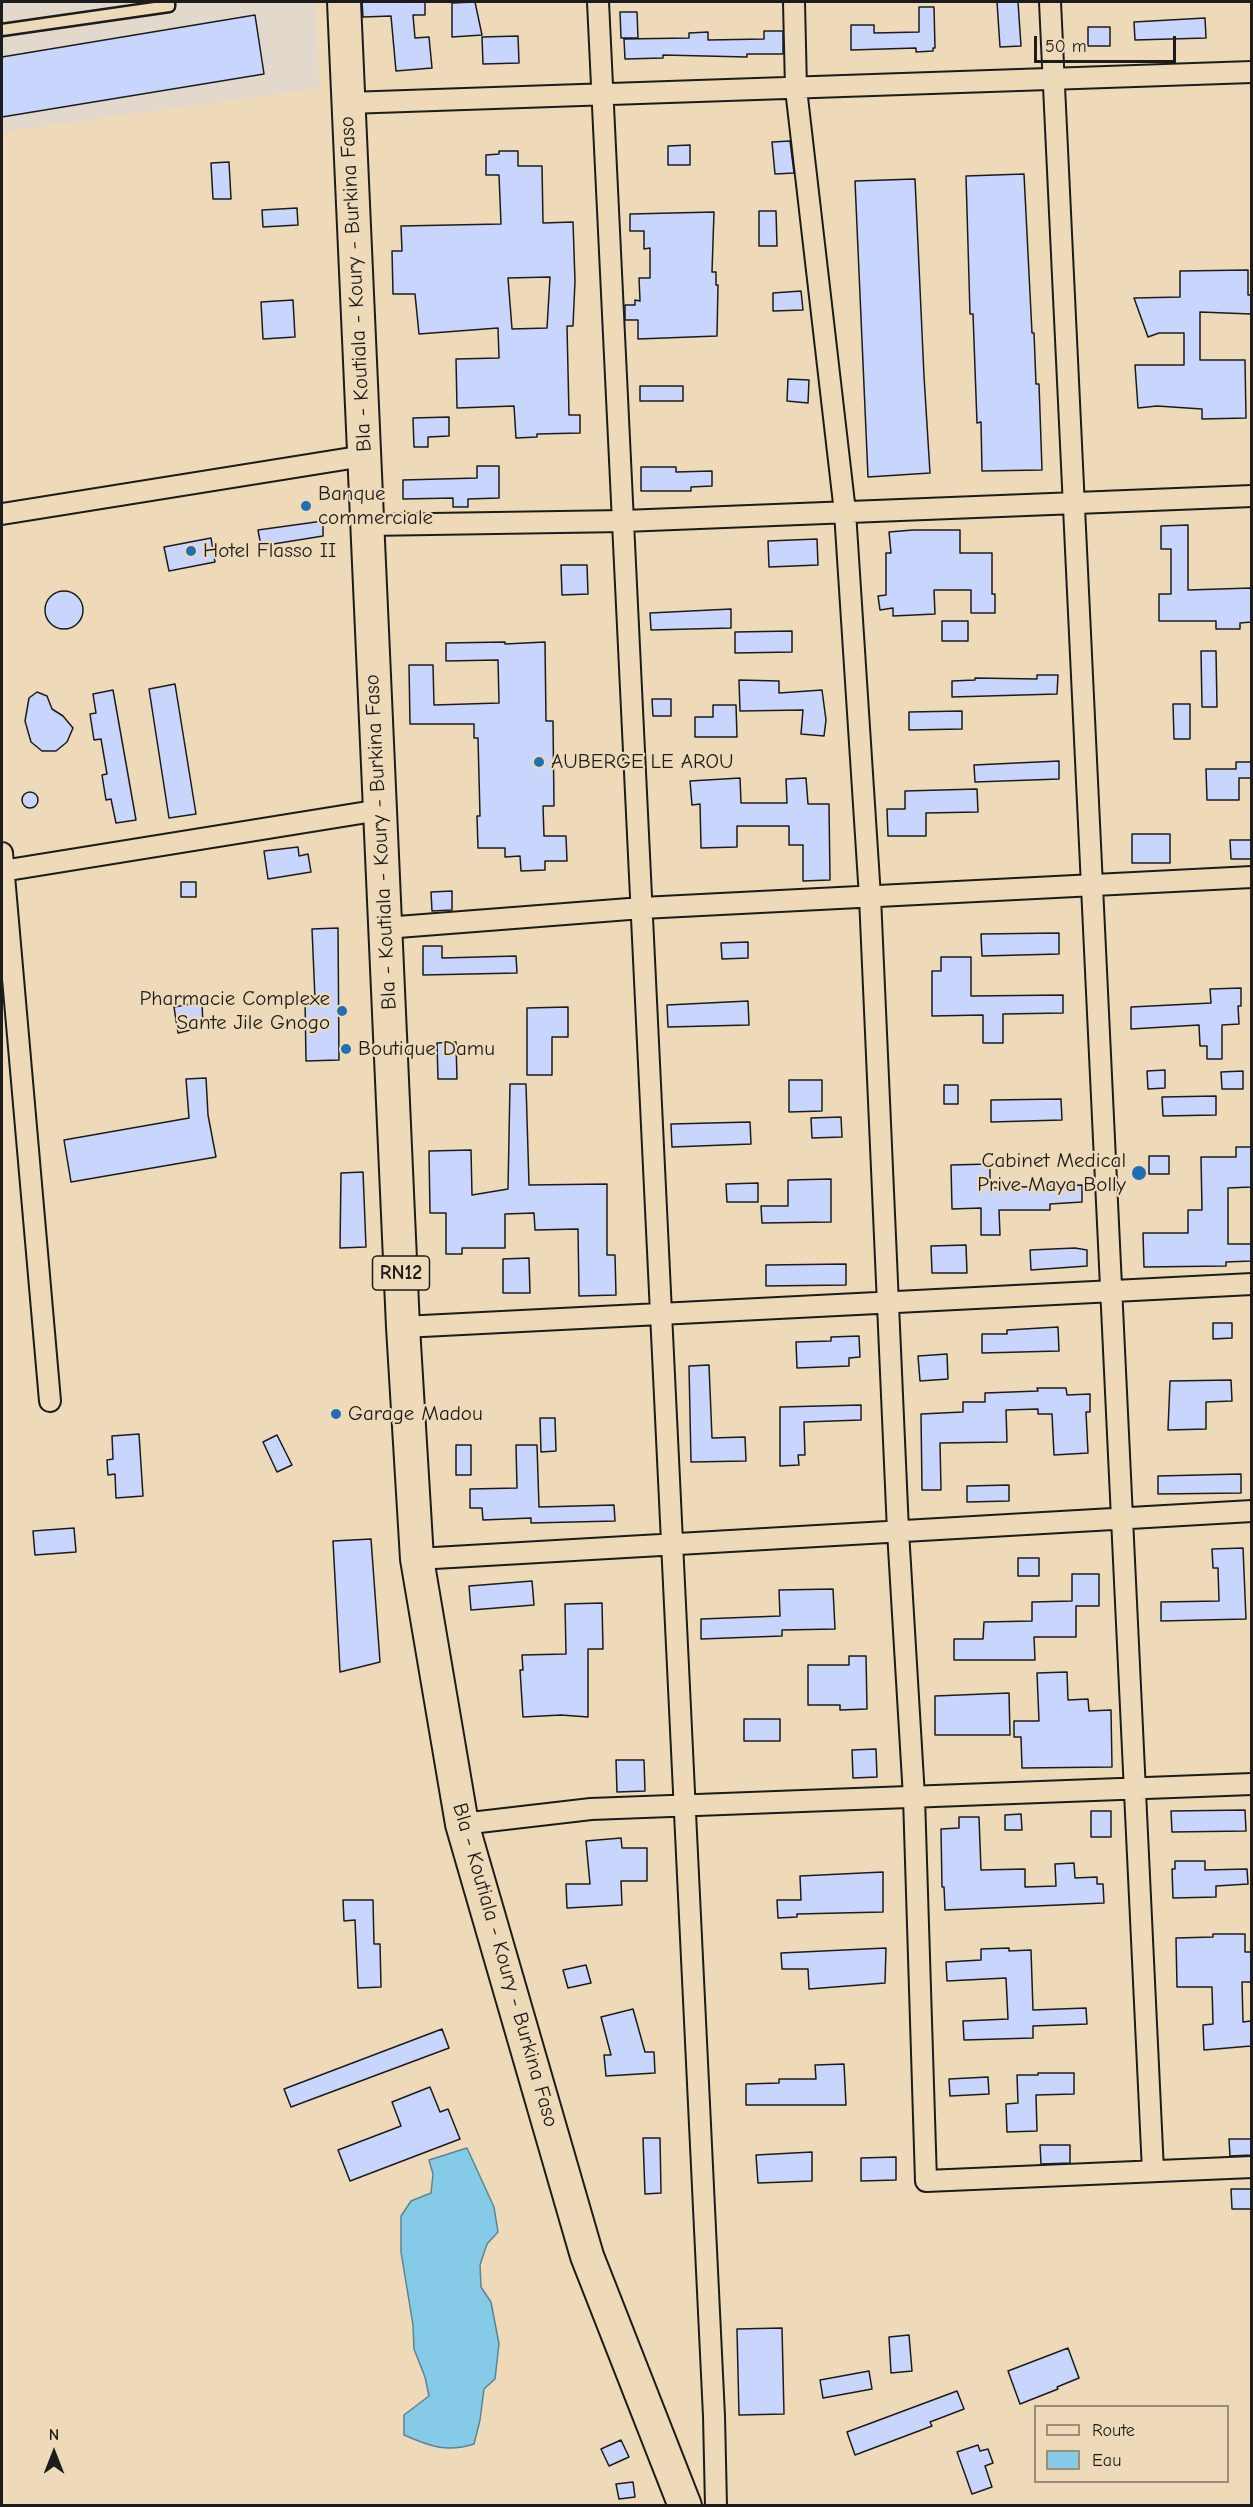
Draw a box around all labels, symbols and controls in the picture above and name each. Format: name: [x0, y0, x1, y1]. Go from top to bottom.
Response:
scale bar: [1037, 24, 1180, 62]
text: 50 m: [1045, 36, 1087, 57]
street label: Bla - Koutiala - Koury - Burkina Faso: [335, 116, 377, 452]
place label: Banque commerciale: [318, 481, 433, 531]
marker: Banque commerciale: [299, 499, 313, 513]
place label: Hotel Flasso II: [203, 538, 336, 564]
marker: Hotel Flasso II: [184, 544, 198, 558]
street label: Bla - Koutiala - Koury - Burkina Faso: [360, 674, 402, 1010]
place label: AUBERGE LE AROU: [551, 749, 734, 775]
marker: AUBERGE LE AROU: [532, 755, 546, 769]
place label: Pharmacie Complexe Sante Jile Gnogo: [140, 986, 330, 1036]
marker: Pharmacie Complexe Sante Jile Gnogo: [335, 1004, 349, 1018]
place label: Boutique Damu: [358, 1036, 495, 1062]
marker: Boutique Damu: [339, 1042, 353, 1056]
place label: Cabinet Medical Prive Maya Bolly: [977, 1148, 1126, 1198]
marker: Cabinet Medical Prive Maya Bolly: [1130, 1164, 1148, 1182]
road number: RN12: [372, 1256, 430, 1290]
place label: Garage Madou: [348, 1401, 483, 1427]
marker: Garage Madou: [329, 1407, 343, 1421]
street label: Bla - Koutiala - Koury - Burkina Faso: [447, 1800, 563, 2130]
legend: [1034, 2405, 1229, 2483]
text: Route: [1092, 2420, 1135, 2441]
north arrow: [24, 2423, 84, 2483]
text: N: [49, 2426, 59, 2444]
text: Eau: [1092, 2450, 1121, 2471]

